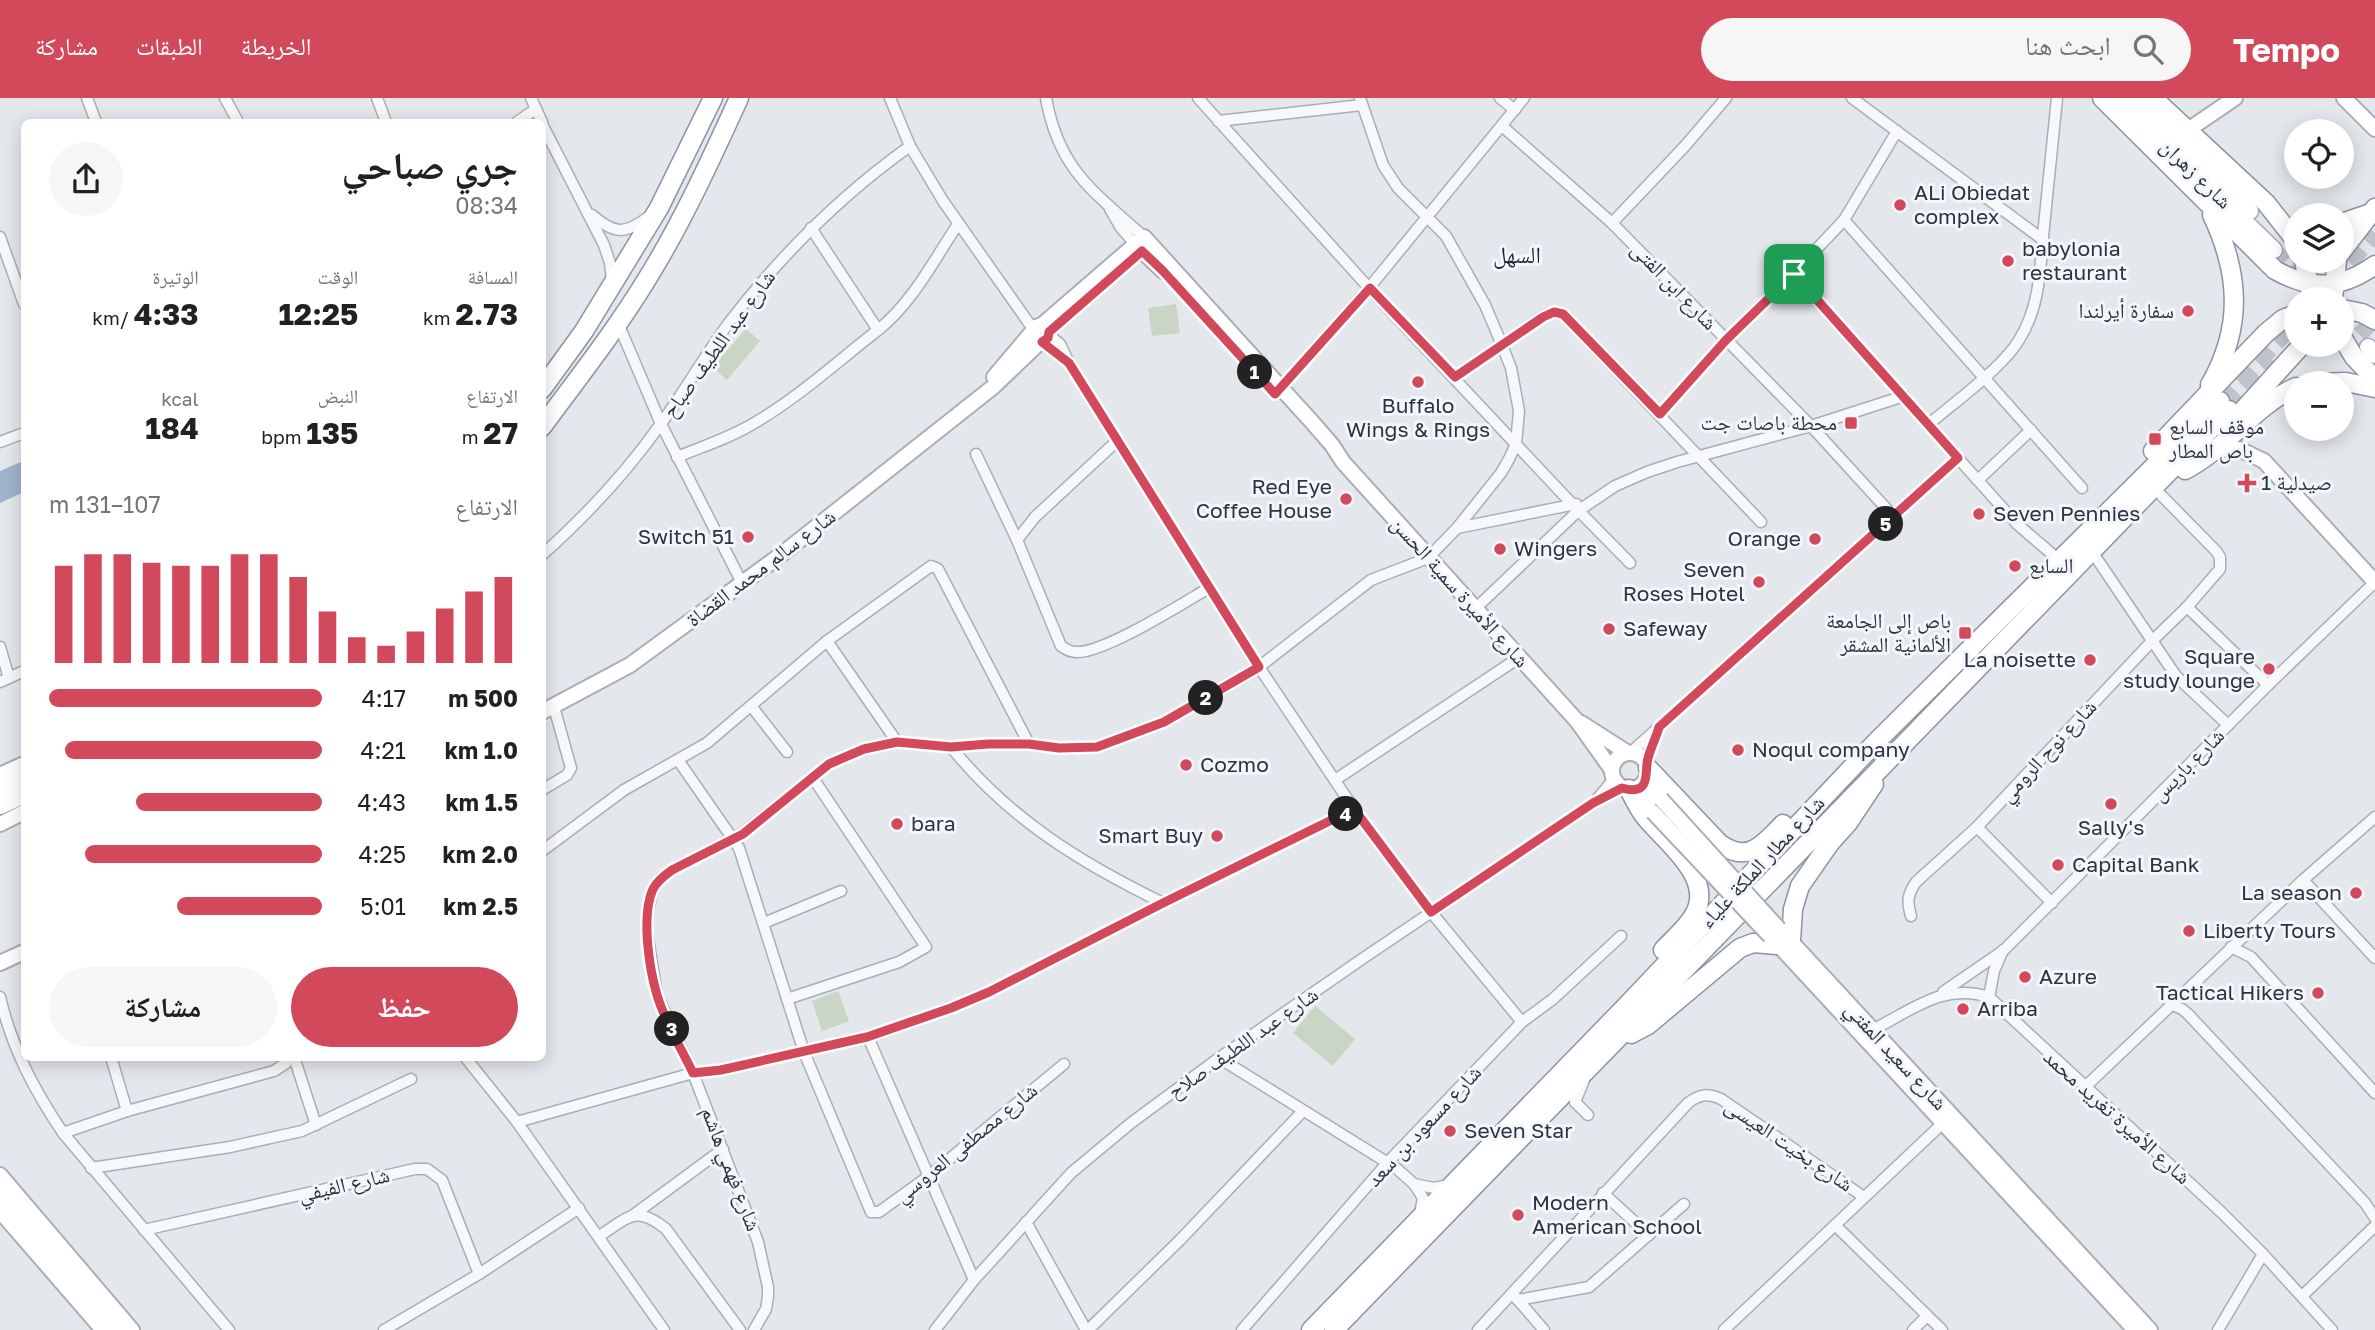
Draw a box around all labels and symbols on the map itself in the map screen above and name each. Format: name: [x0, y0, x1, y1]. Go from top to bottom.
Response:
street label: شارع زهران: [2155, 133, 2238, 215]
place label: ALi Obiedat complex: [1914, 179, 2030, 229]
marker: ALi Obiedat complex: [1892, 197, 1908, 213]
place label: babylonia restaurant: [2022, 235, 2127, 285]
street label: شارع ابن الفتى: [1625, 236, 1723, 336]
district label: السهل: [1493, 240, 1541, 269]
pin: [1764, 244, 1824, 304]
marker: babylonia restaurant: [2000, 253, 2016, 269]
street label: شارع عبد اللطيف صباح: [656, 264, 781, 423]
place label: سفارة أيرلندا: [2079, 297, 2174, 323]
marker: سفارة أيرلندا: [2180, 303, 2196, 319]
pin: 1: [1238, 354, 1272, 390]
marker: Buffalo Wings & Rings: [1410, 374, 1426, 390]
place label: Buffalo Wings & Rings: [1346, 392, 1490, 442]
place label: محطة باصات جت: [1701, 409, 1837, 435]
place label: موقف السابع باص المطار: [2168, 413, 2264, 464]
marker: محطة باصات جت: [1843, 415, 1859, 431]
marker: موقف السابع باص المطار: [2147, 431, 2163, 447]
place label: صيدلية 1: [2261, 469, 2332, 495]
place label: Red Eye Coffee House: [1196, 473, 1332, 523]
marker: صيدلية 1: [2239, 475, 2255, 491]
marker: Red Eye Coffee House: [1338, 491, 1354, 507]
place label: Seven Pennies: [1993, 500, 2140, 526]
street label: شارع سالم محمد القضاة: [681, 503, 841, 633]
pin: 5: [1868, 506, 1904, 542]
marker: Seven Pennies: [1971, 506, 1987, 522]
street label: شارع الأميرة سمية الحسن: [1385, 510, 1536, 673]
place label: Switch 51: [638, 523, 734, 549]
place label: Orange: [1728, 525, 1801, 551]
marker: Switch 51: [740, 529, 756, 545]
marker: Orange: [1807, 531, 1823, 547]
place label: Wingers: [1514, 535, 1597, 561]
marker: Wingers: [1492, 541, 1508, 557]
place label: السابع: [2029, 552, 2073, 579]
place label: Seven Roses Hotel: [1623, 556, 1745, 606]
marker: السابع: [2007, 558, 2023, 574]
marker: Seven Roses Hotel: [1751, 574, 1767, 590]
place label: باص إلى الجامعة الألمانية المشقر: [1826, 607, 1951, 657]
place label: Safeway: [1623, 615, 1708, 641]
marker: Safeway: [1601, 621, 1617, 637]
marker: باص إلى الجامعة الألمانية المشقر: [1957, 625, 1973, 641]
place label: Square study lounge: [2123, 643, 2255, 693]
place label: La noisette: [1963, 646, 2076, 672]
marker: La noisette: [2082, 652, 2098, 668]
marker: Square study lounge: [2261, 661, 2277, 677]
pin: 2: [1188, 680, 1224, 716]
street label: شارع نوح الرومي: [1993, 693, 2105, 810]
street label: شارع باريس: [2145, 722, 2230, 807]
place label: Noqul company: [1752, 736, 1910, 762]
marker: Noqul company: [1730, 742, 1746, 758]
place label: Cozmo: [1200, 751, 1269, 777]
marker: Cozmo: [1178, 757, 1194, 773]
street label: شارع مطار الملكة علياء: [1693, 790, 1830, 934]
pin: 4: [1328, 796, 1364, 832]
marker: Sally's: [2103, 796, 2119, 812]
place label: bara: [911, 810, 956, 836]
place label: Sally's: [2078, 814, 2144, 840]
marker: bara: [889, 816, 905, 832]
place label: Smart Buy: [1098, 822, 1203, 848]
marker: Smart Buy: [1209, 828, 1225, 844]
place label: Capital Bank: [2072, 851, 2200, 877]
marker: Capital Bank: [2050, 857, 2066, 873]
place label: La season: [2241, 879, 2342, 905]
marker: La season: [2348, 885, 2364, 901]
place label: Liberty Tours: [2203, 917, 2336, 943]
marker: Liberty Tours: [2181, 923, 2197, 939]
place label: Azure: [2039, 963, 2097, 989]
marker: Azure: [2017, 969, 2033, 985]
place label: Tactical Hikers: [2156, 979, 2304, 1005]
street label: شارع عبد اللطيف صلاح: [1162, 981, 1323, 1105]
marker: Tactical Hikers: [2310, 985, 2326, 1001]
place label: Arriba: [1977, 995, 2038, 1021]
street label: شارع سعيد المفتي: [1837, 996, 1954, 1118]
marker: Arriba: [1955, 1001, 1971, 1017]
pin: 3: [654, 1012, 690, 1046]
street label: شارع الأميرة تغريد محمد: [2038, 1043, 2197, 1190]
street label: شارع مسعود بن سعد: [1360, 1059, 1487, 1192]
street label: شارع مصطفى العروسي: [888, 1076, 1045, 1211]
street label: شارع بخيت العيسى: [1720, 1092, 1859, 1197]
street label: شارع فهمي هاشم: [692, 1103, 768, 1236]
place label: Seven Star: [1464, 1117, 1572, 1143]
marker: Seven Star: [1442, 1123, 1458, 1139]
street label: شارع الفيفي: [296, 1161, 393, 1211]
place label: Modern American School: [1532, 1189, 1702, 1239]
marker: Modern American School: [1510, 1207, 1526, 1223]

